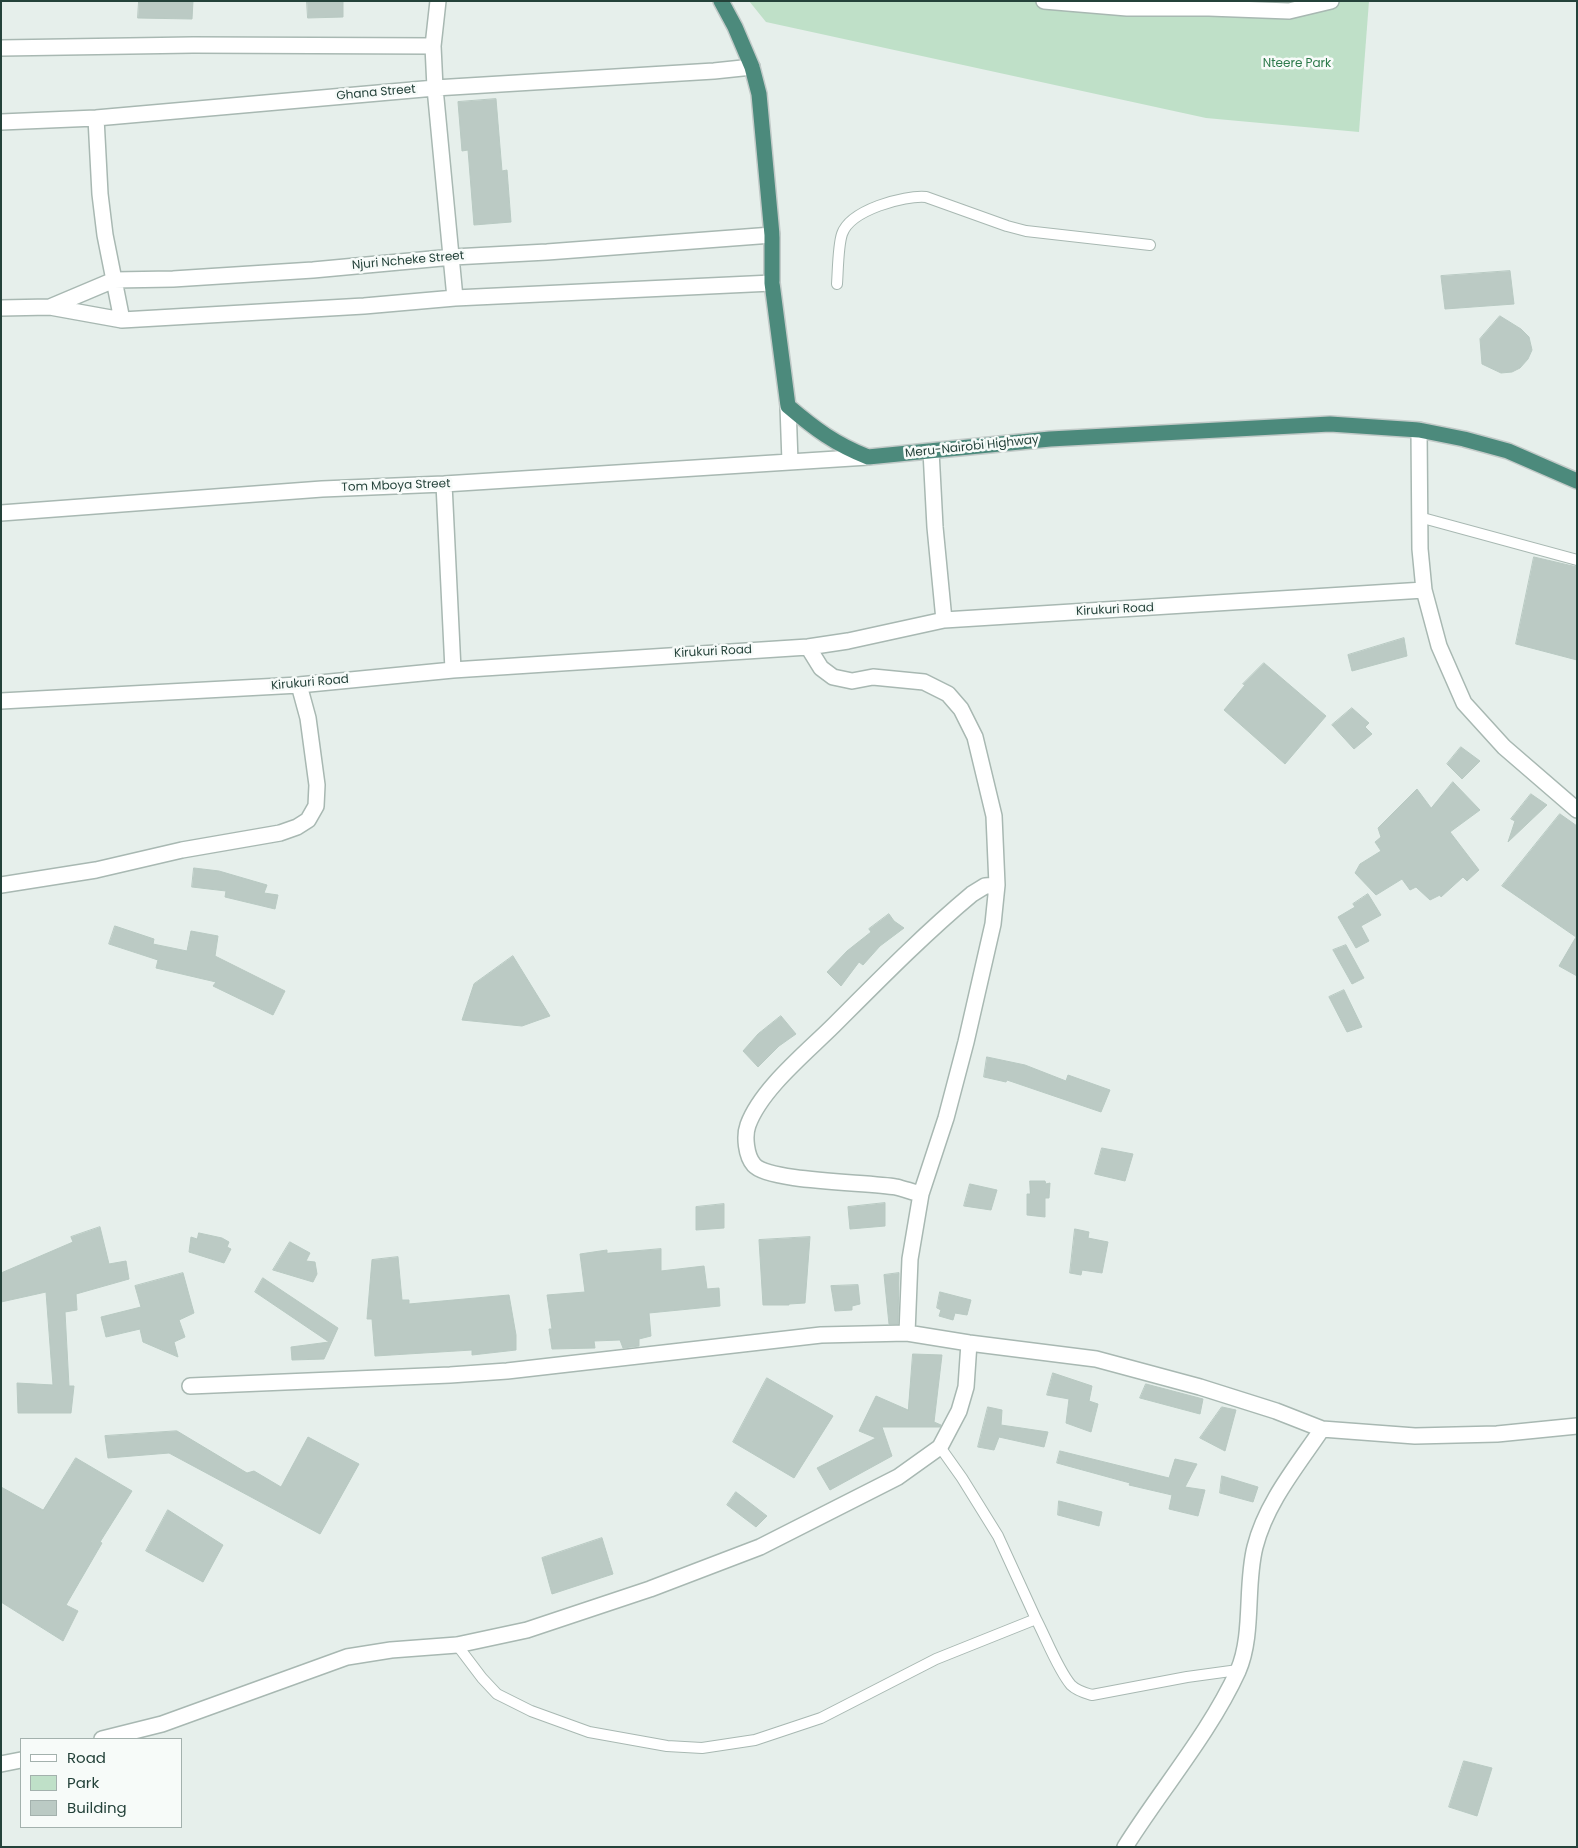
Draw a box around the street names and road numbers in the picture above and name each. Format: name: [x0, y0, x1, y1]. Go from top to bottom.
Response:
street label: Ghana Street: [336, 82, 416, 104]
street label: Njuri Ncheke Street: [351, 249, 465, 273]
street label: Meru-Nairobi Highway: [905, 433, 1039, 461]
street label: Tom Mboya Street: [341, 477, 451, 495]
street label: Kirukuri Road: [1076, 601, 1154, 619]
street label: Kirukuri Road: [674, 643, 752, 661]
street label: Kirukuri Road: [271, 672, 349, 694]

